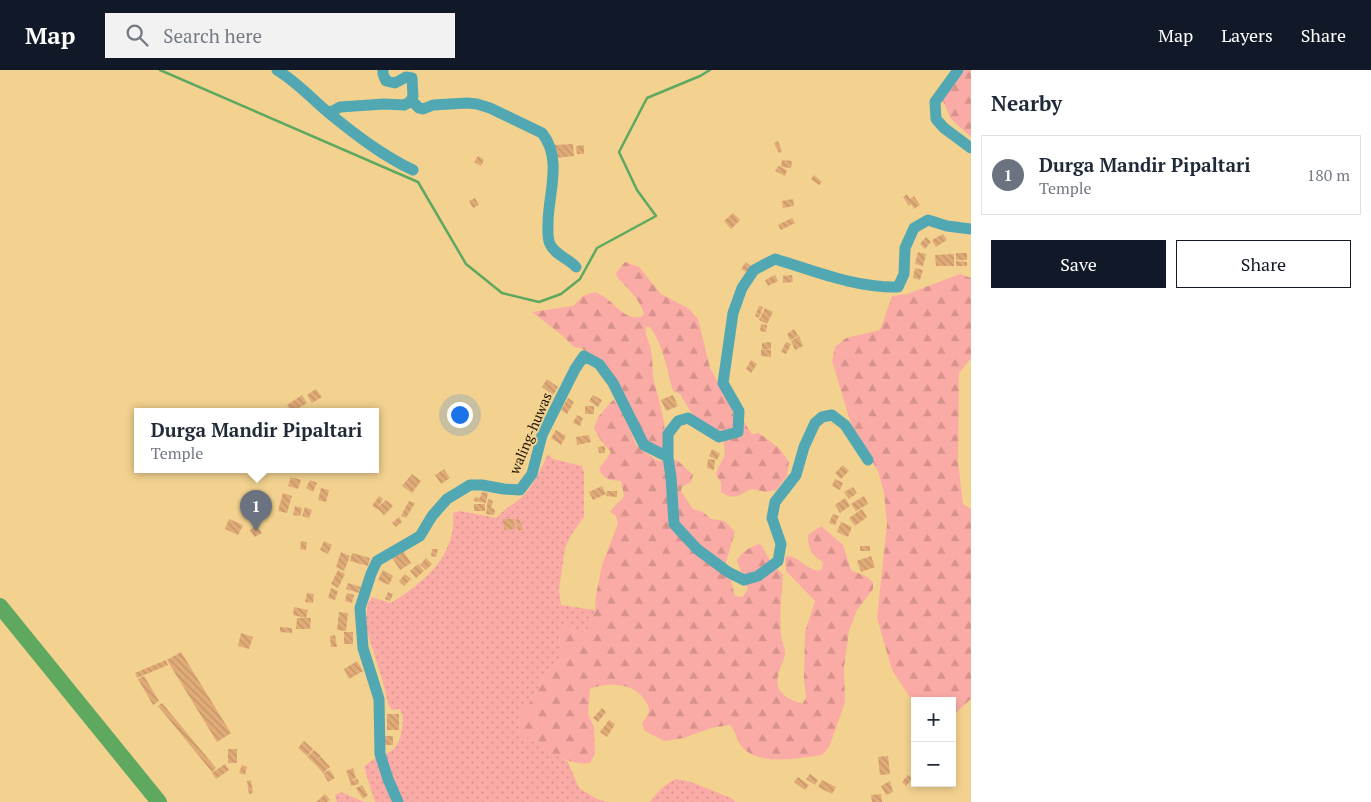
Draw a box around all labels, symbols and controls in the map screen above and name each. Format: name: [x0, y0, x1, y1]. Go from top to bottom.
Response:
search box: [105, 13, 455, 58]
text: Map: [25, 19, 75, 51]
icon: search: [123, 21, 151, 49]
text: Search here: [163, 23, 262, 48]
text: Map: [1158, 23, 1193, 47]
text: Layers: [1221, 23, 1273, 47]
text: Share: [1301, 23, 1346, 47]
text: Nearby: [991, 89, 1062, 117]
text: Durga Mandir Pipaltari: [1039, 152, 1251, 177]
text: 1: [1003, 164, 1013, 186]
text: 180 m: [1307, 164, 1350, 186]
text: Temple: [1039, 177, 1092, 199]
button: Save: [991, 240, 1166, 288]
button: Share: [1176, 240, 1351, 288]
street label: waling-huwas: [504, 389, 556, 478]
your location: [447, 402, 473, 428]
popup: [134, 408, 379, 473]
text: Durga Mandir Pipaltari: [151, 417, 362, 442]
text: Temple: [151, 442, 203, 464]
pin: 1: [240, 490, 272, 531]
map controls: [911, 697, 956, 787]
button: +: [911, 697, 956, 742]
button: −: [911, 742, 956, 787]

